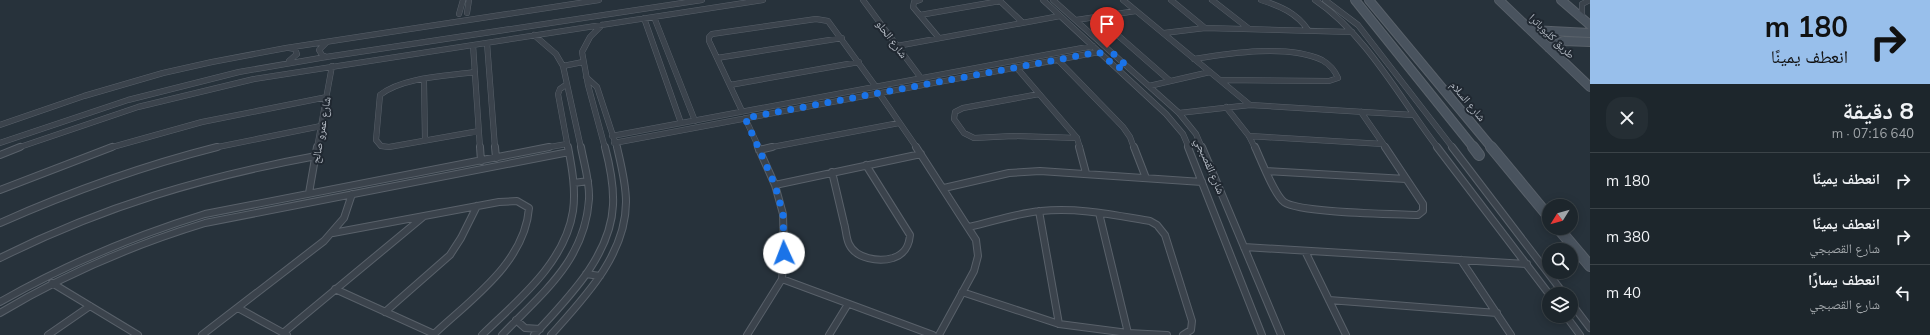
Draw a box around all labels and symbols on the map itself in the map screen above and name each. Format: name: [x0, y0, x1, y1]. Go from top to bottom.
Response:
pin: [1090, 7.0, 1124, 48]
street label: طريق كليوباترا: [1526, 11, 1578, 61]
street label: شارع الحلو: [873, 17, 911, 61]
street label: شارع السلام: [1447, 78, 1489, 124]
street label: شارع عمرو صالح: [308, 96, 334, 164]
street label: شارع القصبجي: [1190, 136, 1228, 197]
north arrow: [1542, 199, 1578, 235]
position arrow: [763, 232, 805, 274]

